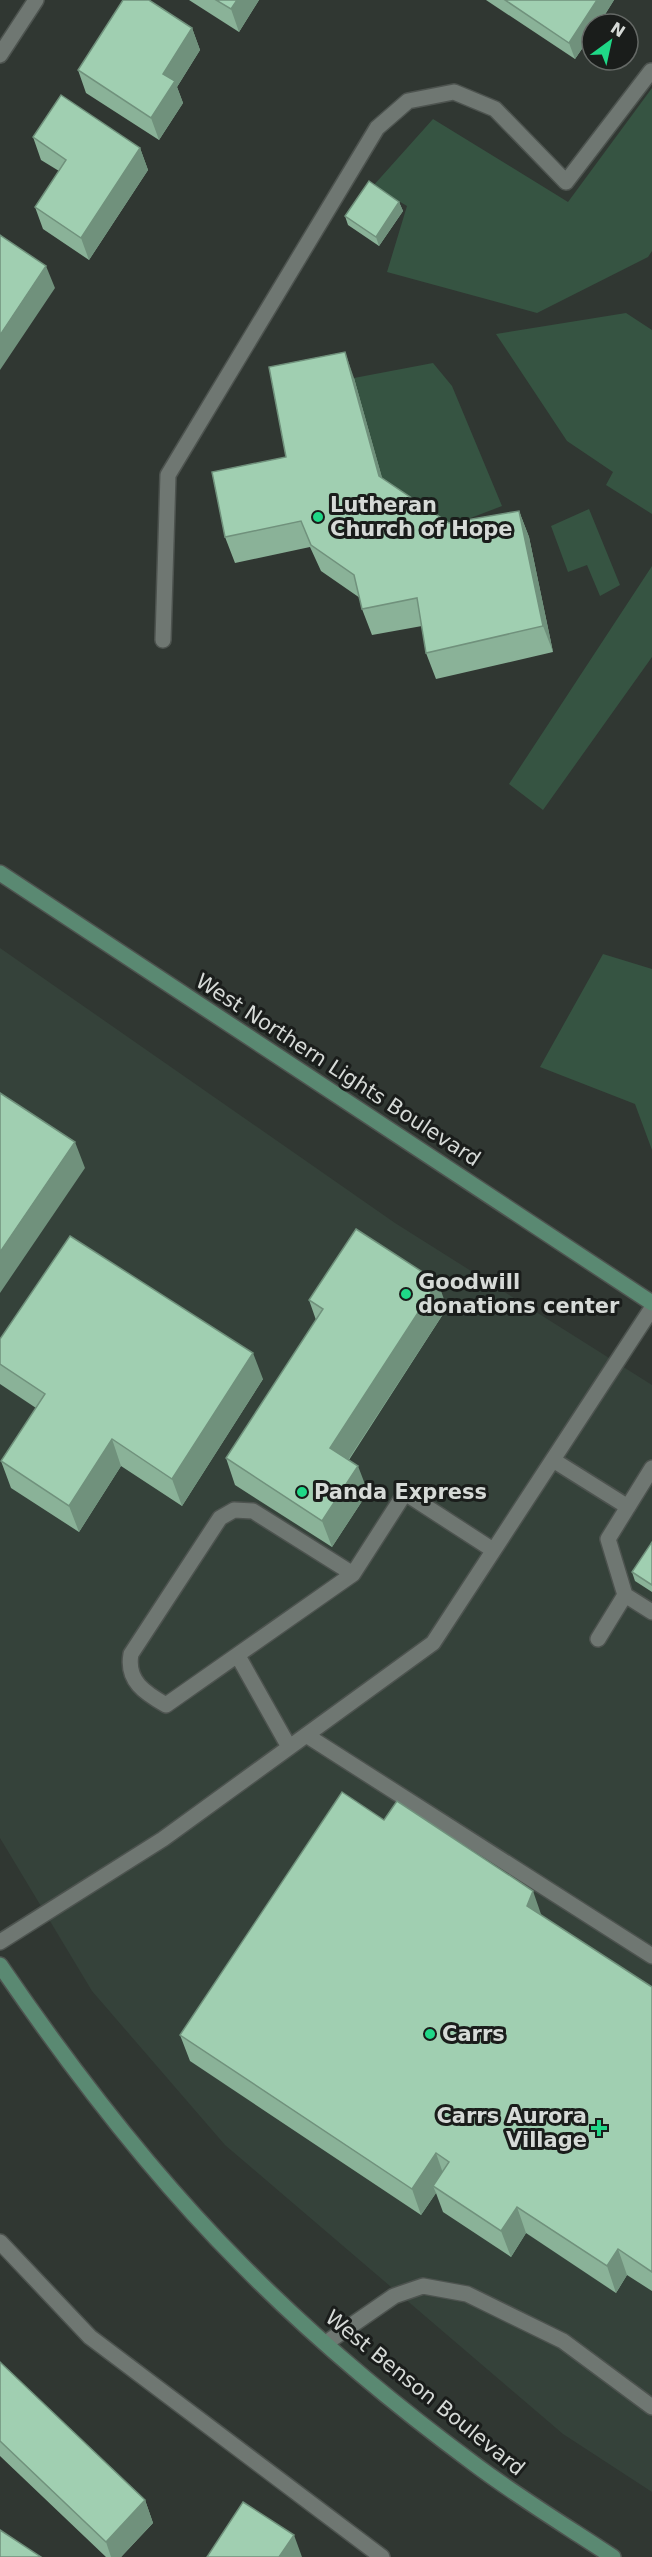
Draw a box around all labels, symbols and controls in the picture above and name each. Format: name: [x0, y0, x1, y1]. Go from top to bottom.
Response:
north arrow: [580, 12, 640, 72]
text: N: [607, 18, 629, 41]
place label: Lutheran Church of Hope: [330, 493, 513, 541]
marker: Lutheran Church of Hope: [311, 510, 325, 524]
street label: West Northern Lights Boulevard: [191, 969, 485, 1171]
place label: Goodwill donations center: [418, 1270, 620, 1318]
marker: Goodwill donations center: [399, 1287, 413, 1301]
place label: Panda Express: [314, 1480, 487, 1504]
marker: Panda Express: [295, 1485, 309, 1499]
place label: Carrs: [442, 2022, 505, 2046]
marker: Carrs: [423, 2027, 437, 2041]
place label: Carrs Aurora Village: [436, 2104, 587, 2152]
marker: Carrs Aurora Village: [592, 2121, 606, 2135]
street label: West Benson Boulevard: [321, 2305, 529, 2481]

